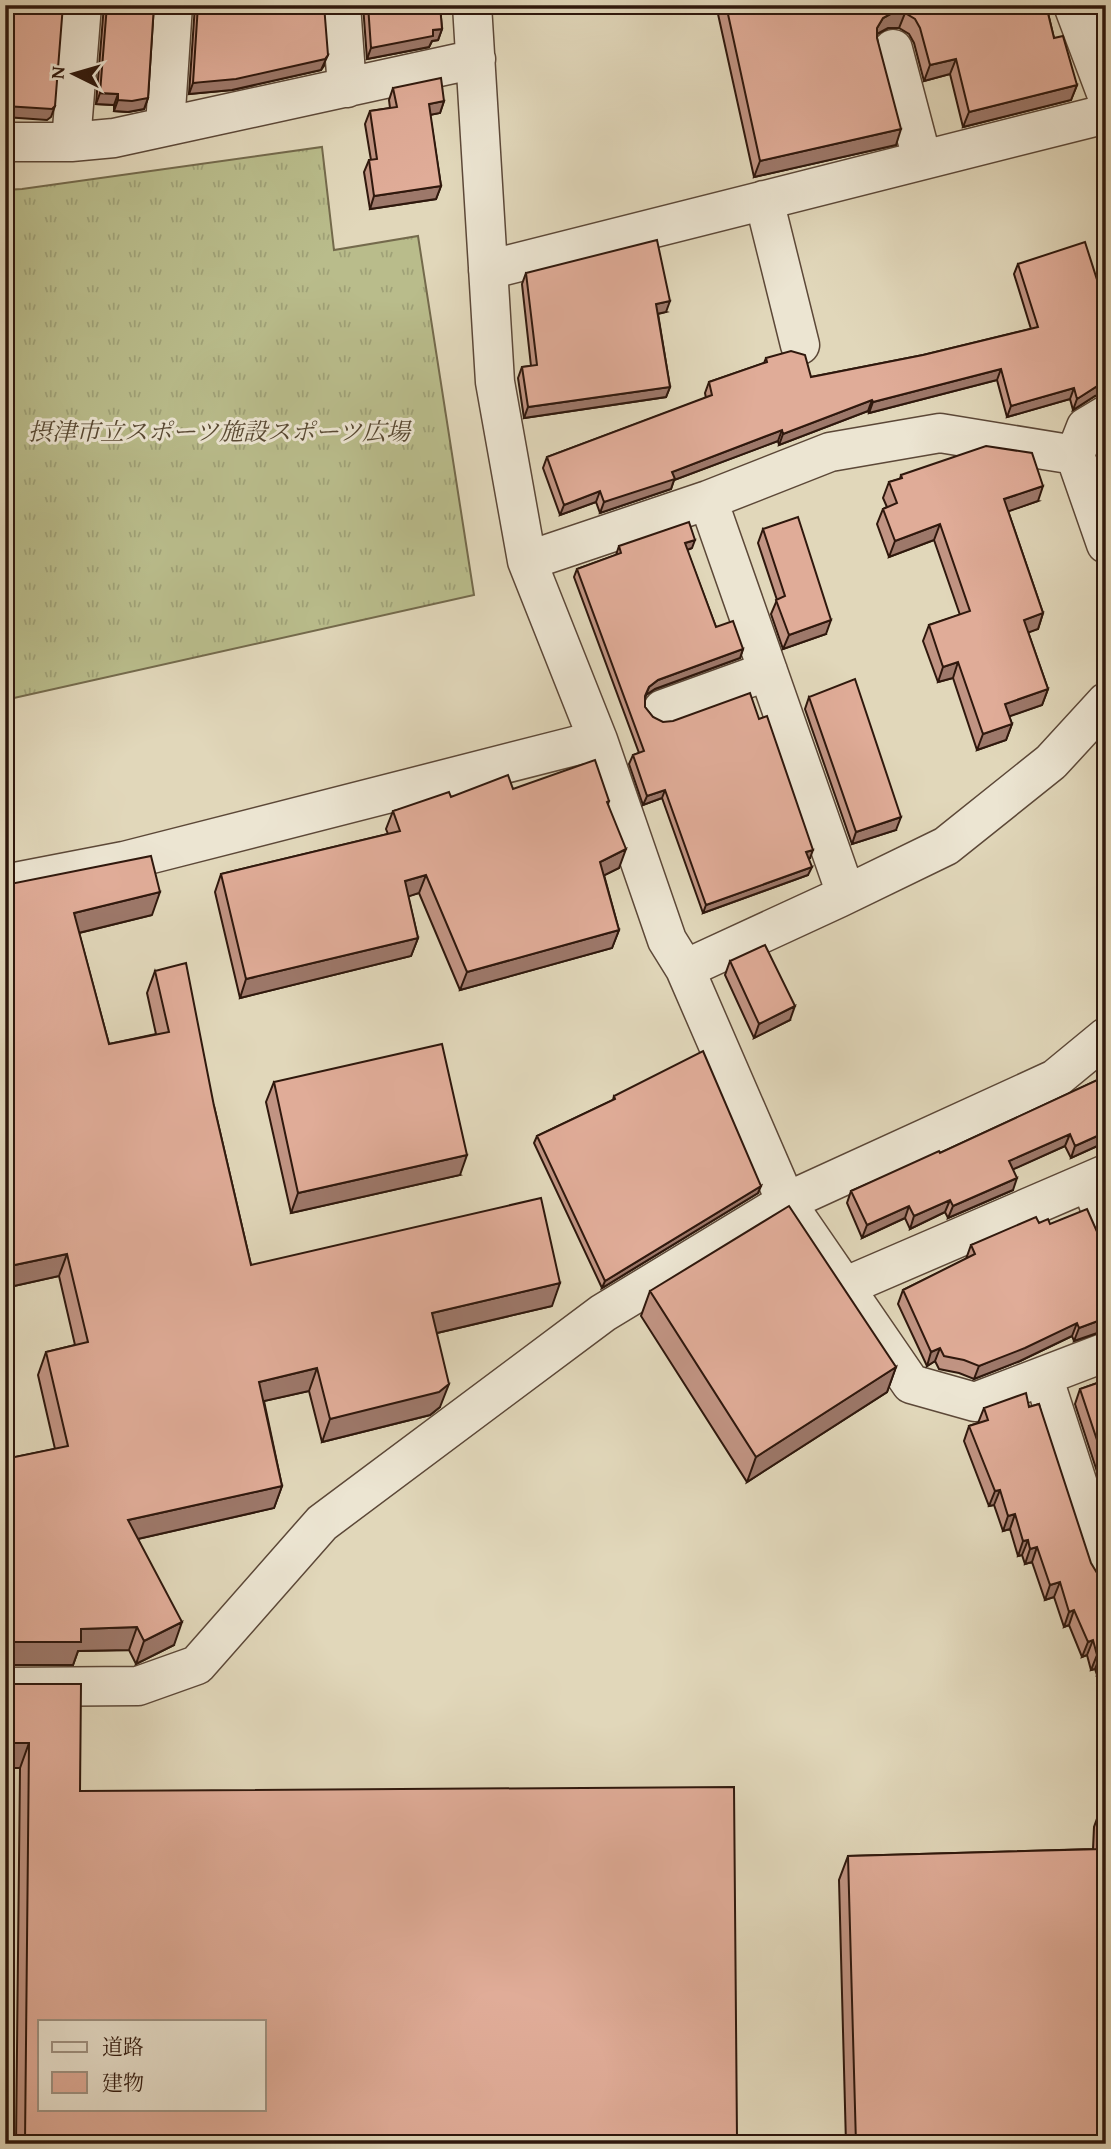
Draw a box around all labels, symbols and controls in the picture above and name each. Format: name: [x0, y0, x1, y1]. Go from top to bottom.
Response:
north arrow: [38, 38, 108, 108]
text: N: [43, 65, 72, 80]
park label: 摂津市立スポーツ施設スポーツ広場: [28, 414, 412, 449]
legend: [38, 2020, 266, 2110]
text: 道路: [102, 2031, 144, 2062]
text: 建物: [102, 2067, 144, 2098]

